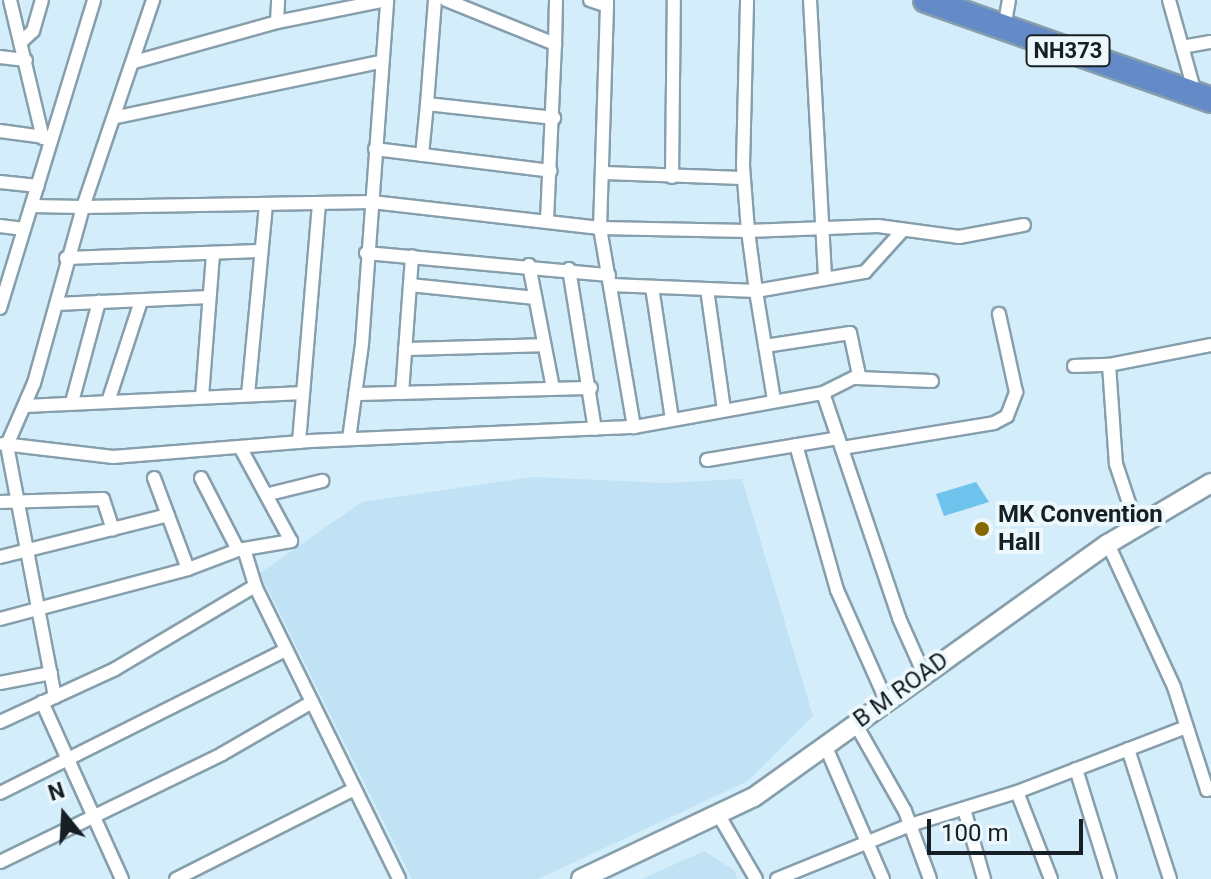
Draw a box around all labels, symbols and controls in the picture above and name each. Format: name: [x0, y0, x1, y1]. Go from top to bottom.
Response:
road number: NH373: [1024, 33, 1112, 69]
place label: MK Convention Hall: [998, 501, 1163, 557]
marker: MK Convention Hall: [973, 520, 991, 538]
street label: B M ROAD: [848, 646, 954, 734]
north arrow: [24, 775, 104, 855]
text: N: [45, 777, 68, 806]
scale bar: [931, 803, 1087, 853]
text: 100 m: [941, 819, 1008, 847]

